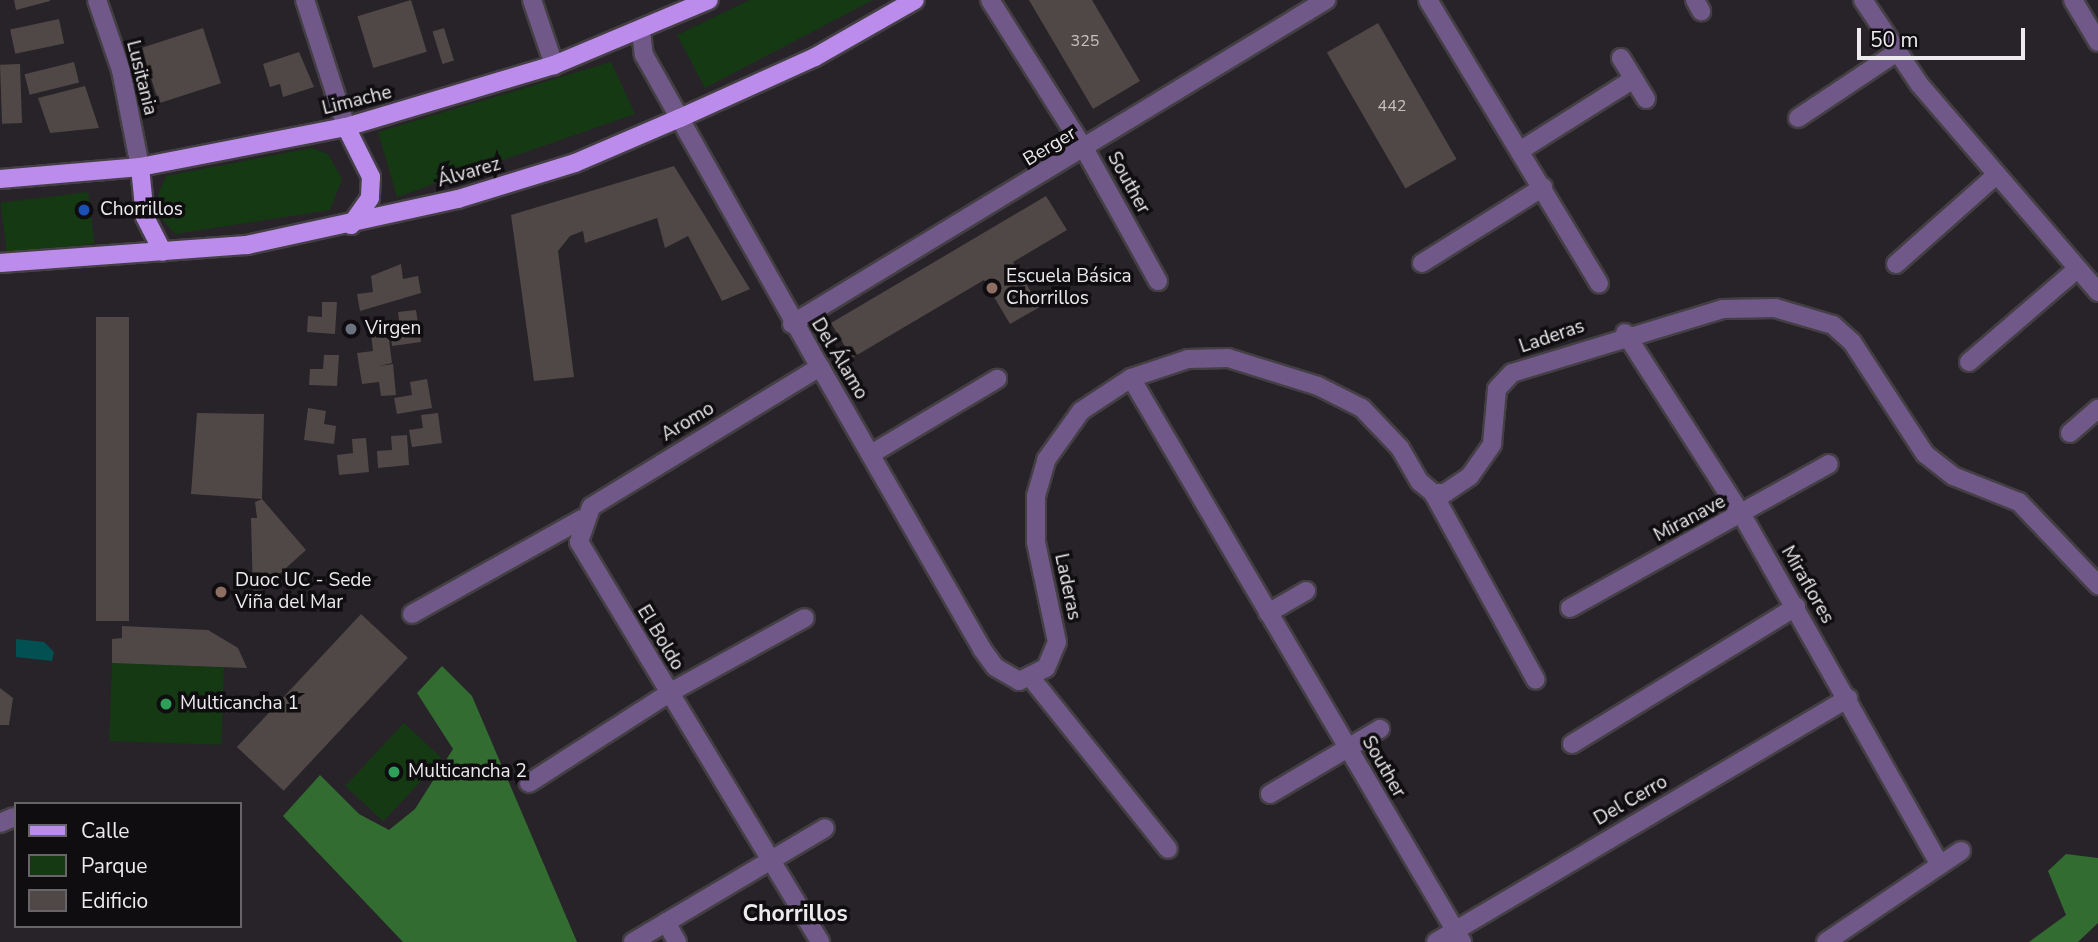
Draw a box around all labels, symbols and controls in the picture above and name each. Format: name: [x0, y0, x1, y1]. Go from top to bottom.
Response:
scale bar: [1860, 14, 2028, 58]
text: 50 m: [1870, 26, 1919, 54]
house number: 325: [1071, 31, 1099, 51]
street label: Lusitania: [121, 38, 161, 118]
street label: Limache: [320, 81, 394, 121]
house number: 442: [1378, 96, 1406, 116]
street label: Berger: [1019, 122, 1081, 172]
street label: Souther: [1102, 148, 1154, 218]
street label: Álvarez: [435, 153, 503, 193]
place label: Chorrillos: [100, 199, 183, 221]
marker: Chorrillos: [74, 200, 94, 220]
place label: Escuela Básica Chorrillos: [1006, 266, 1131, 310]
marker: Escuela Básica Chorrillos: [984, 280, 1000, 296]
street label: Del Álamo: [806, 314, 872, 404]
street label: Laderas: [1516, 315, 1588, 359]
place label: Virgen: [365, 318, 421, 340]
marker: Virgen: [343, 321, 359, 337]
street label: Aromo: [657, 397, 719, 447]
street label: Miranave: [1650, 491, 1730, 547]
street label: Miraflores: [1776, 542, 1838, 628]
street label: Laderas: [1049, 552, 1085, 622]
place label: Duoc UC - Sede Viña del Mar: [235, 570, 371, 614]
marker: Duoc UC - Sede Viña del Mar: [213, 584, 229, 600]
street label: El Boldo: [632, 601, 688, 675]
place label: Multicancha 1: [180, 693, 299, 715]
marker: Multicancha 1: [158, 696, 174, 712]
street label: Souther: [1356, 732, 1410, 802]
place label: Multicancha 2: [408, 761, 527, 783]
marker: Multicancha 2: [386, 764, 402, 780]
street label: Del Cerro: [1590, 771, 1672, 831]
legend: [14, 802, 242, 928]
text: Calle: [81, 817, 129, 845]
text: Parque: [81, 852, 148, 880]
text: Edificio: [81, 887, 148, 915]
district label: Chorrillos: [742, 900, 848, 928]

